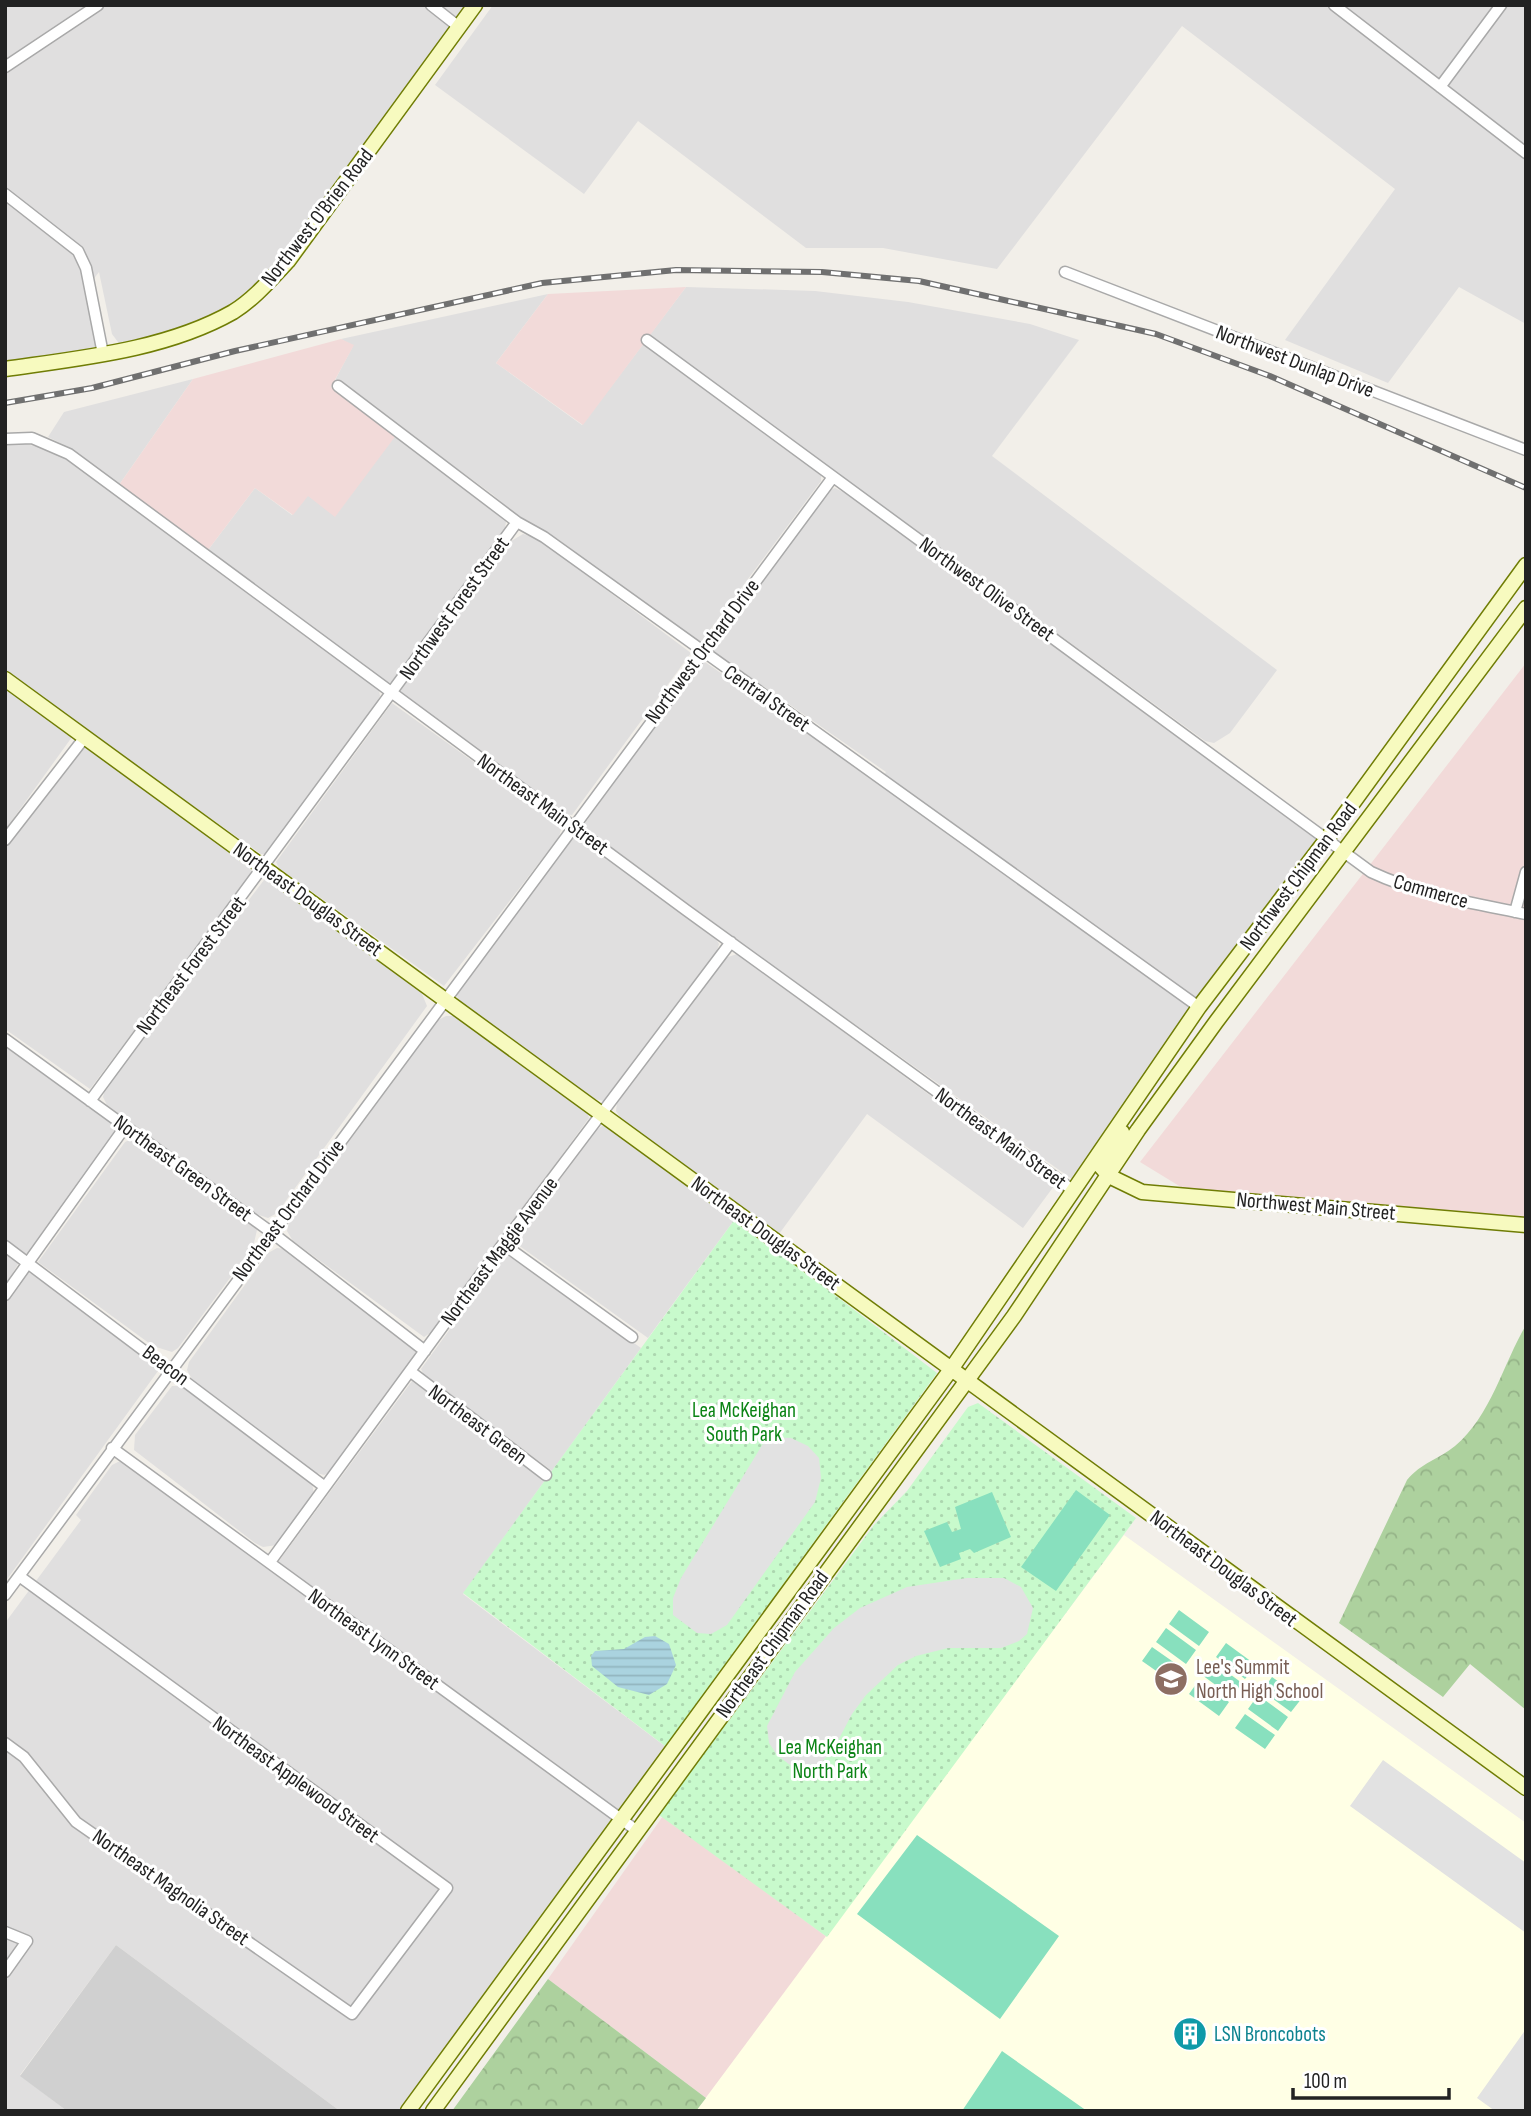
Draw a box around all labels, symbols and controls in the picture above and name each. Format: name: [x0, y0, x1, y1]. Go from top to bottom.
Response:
street label: Northwest O'Brien Road: [256, 144, 379, 291]
street label: Northwest Dunlap Drive: [1212, 320, 1377, 403]
street label: Northwest Forest Street: [394, 532, 515, 685]
street label: Northwest Olive Street: [914, 532, 1059, 647]
street label: Northwest Orchard Drive: [640, 574, 765, 729]
street label: Central Street: [719, 660, 815, 737]
street label: Northeast Main Street: [472, 748, 613, 860]
street label: Northwest Chipman Road: [1235, 797, 1362, 955]
street label: Northeast Douglas Street: [228, 837, 387, 962]
street label: Commerce: [1391, 869, 1471, 914]
street label: Northeast Forest Street: [131, 891, 252, 1040]
street label: Northeast Main Street: [930, 1082, 1071, 1194]
street label: Northeast Green Street: [109, 1110, 257, 1227]
street label: Northeast Orchard Drive: [227, 1135, 350, 1286]
street label: Northeast Douglas Street: [686, 1171, 845, 1296]
street label: Northeast Maggie Avenue: [435, 1172, 563, 1330]
street label: Northwest Main Street: [1235, 1187, 1397, 1226]
street label: Beacon: [137, 1340, 194, 1391]
street label: Northeast Green: [423, 1379, 532, 1470]
park label: Lea McKeighan South Park: [692, 1398, 796, 1447]
street label: Northeast Douglas Street: [1145, 1505, 1302, 1632]
street label: Northeast Chipman Road: [711, 1566, 834, 1723]
street label: Northeast Lynn Street: [303, 1583, 444, 1695]
place label: Lee's Summit North High School: [1196, 1655, 1323, 1704]
school or university icon: Lee's Summit North High School: [1152, 1660, 1190, 1698]
street label: Northeast Applewood Street: [208, 1711, 384, 1848]
park label: Lea McKeighan North Park: [778, 1735, 882, 1784]
street label: Northeast Magnolia Street: [88, 1824, 254, 1951]
building icon: LSN Broncobots: [1171, 2015, 1209, 2053]
place label: LSN Broncobots: [1214, 2022, 1326, 2047]
scale bar: [1293, 2056, 1449, 2100]
text: 100 m: [1304, 2069, 1347, 2094]

